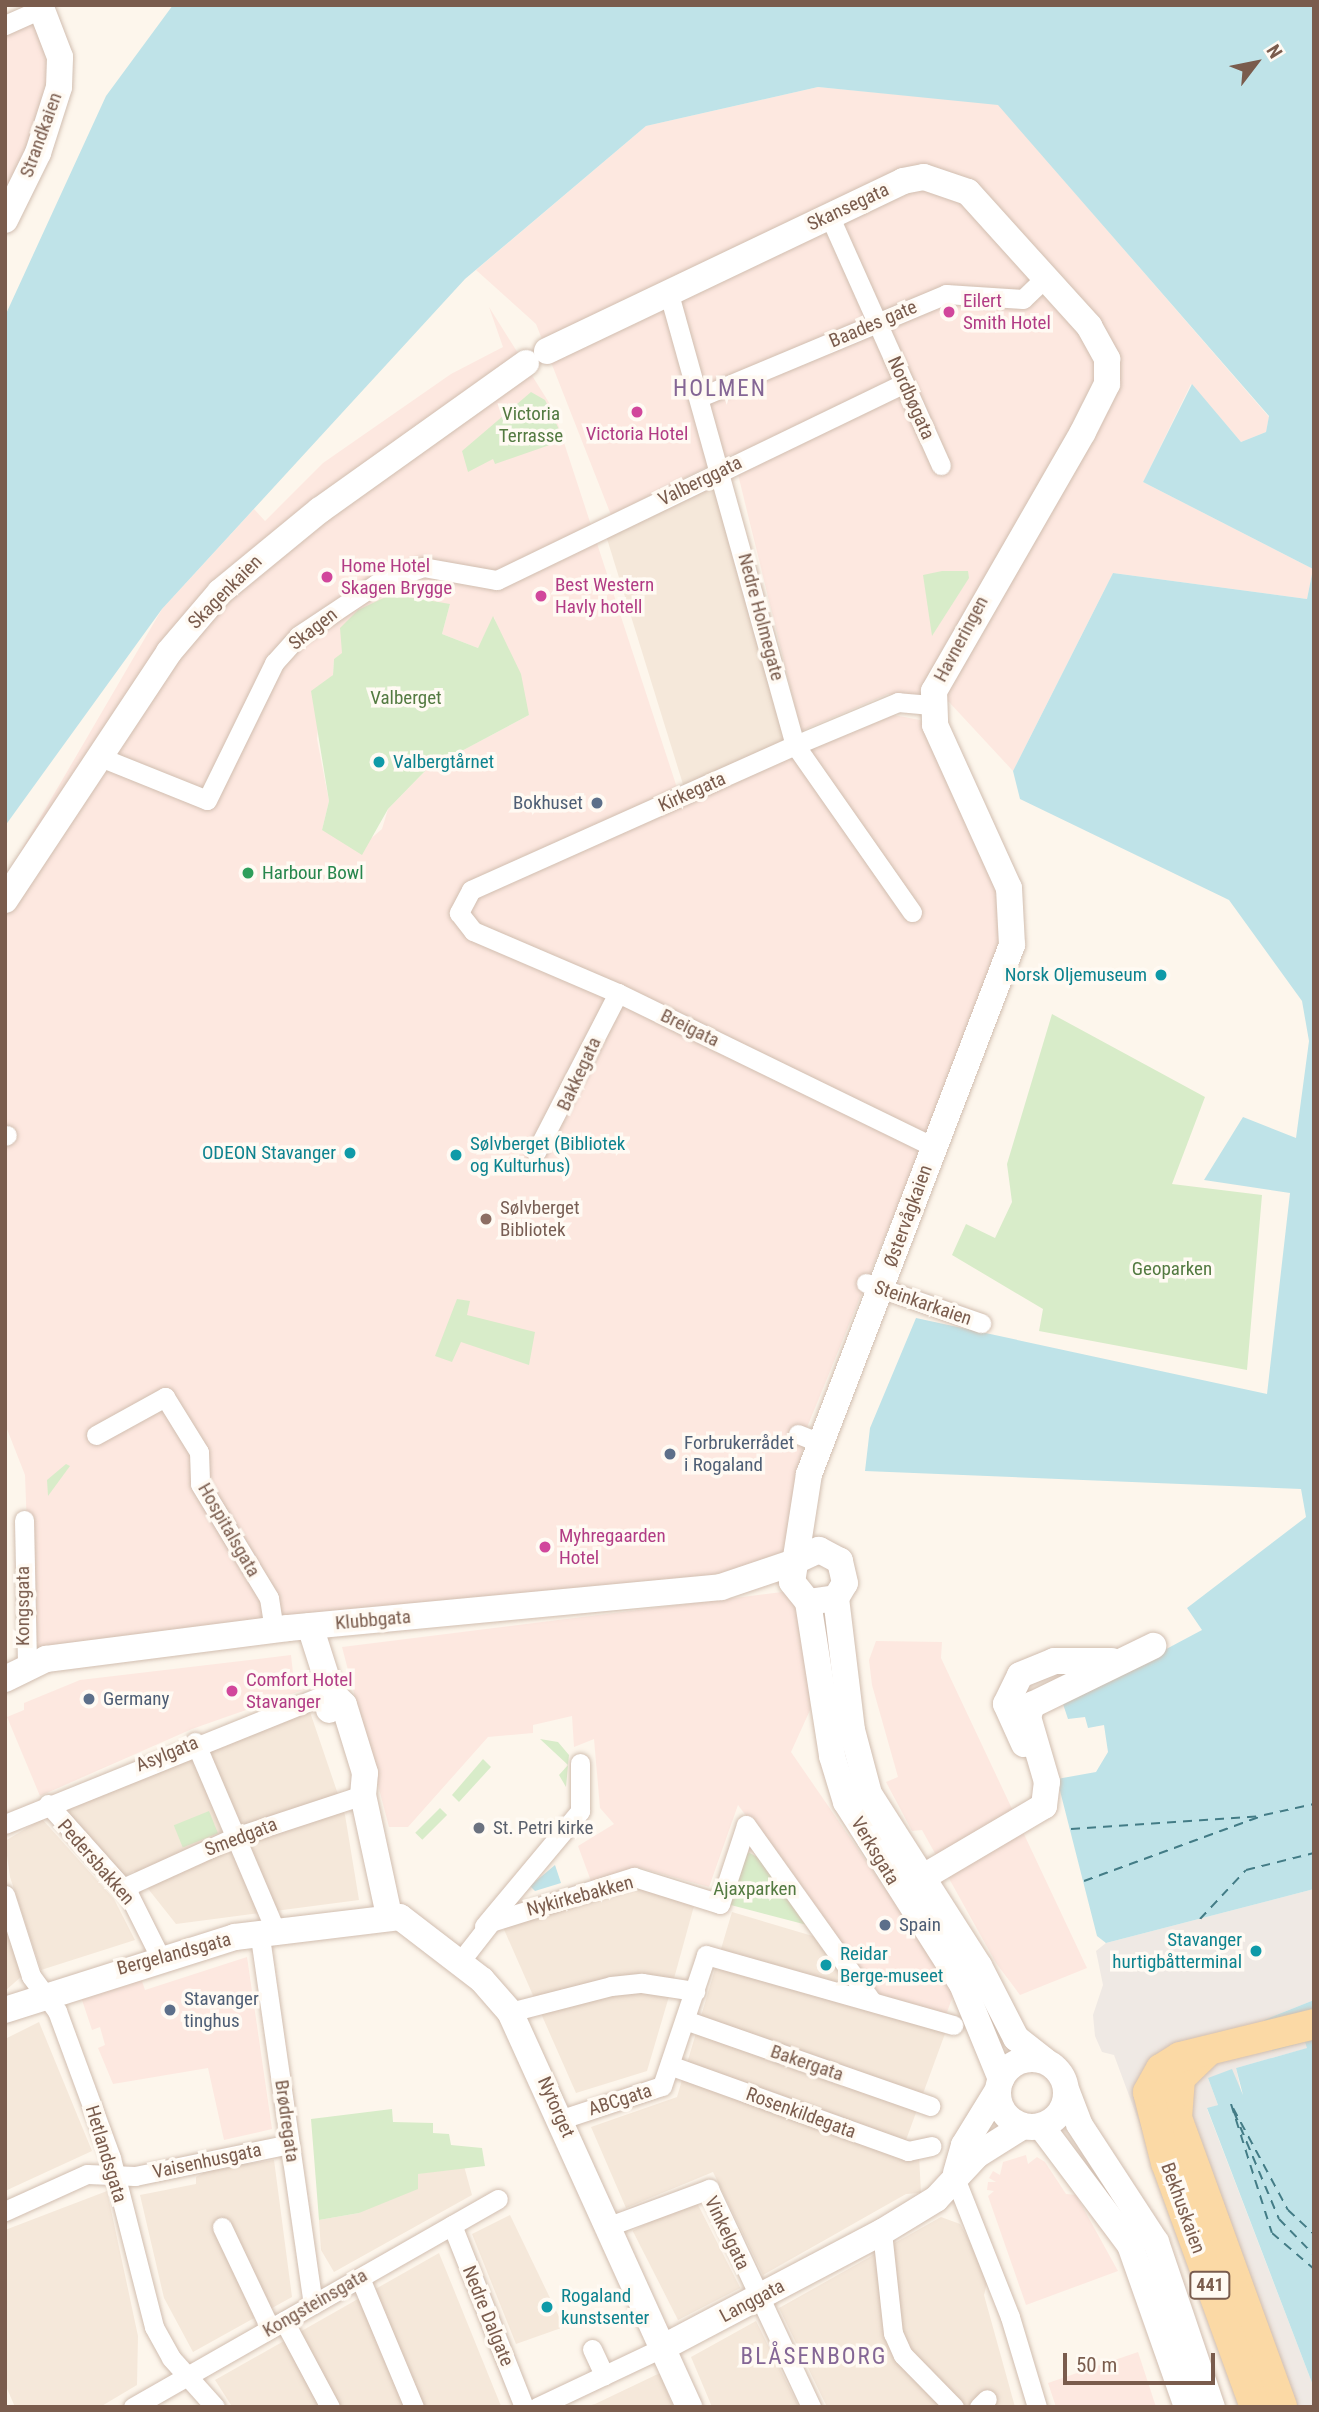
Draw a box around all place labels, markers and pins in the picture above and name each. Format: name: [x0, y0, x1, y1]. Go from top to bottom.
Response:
place label: Eilert Smith Hotel: [963, 290, 1051, 334]
marker: Eilert Smith Hotel: [941, 304, 957, 320]
marker: Victoria Hotel: [629, 404, 645, 420]
place label: Victoria Hotel: [586, 423, 688, 445]
place label: Home Hotel Skagen Brygge: [341, 555, 452, 599]
marker: Home Hotel Skagen Brygge: [319, 569, 335, 585]
place label: Best Western Havly hotell: [555, 574, 654, 618]
marker: Best Western Havly hotell: [533, 588, 549, 604]
place label: Valbergtårnet: [393, 751, 494, 773]
marker: Valbergtårnet: [371, 754, 387, 770]
place label: Bokhuset: [513, 792, 583, 814]
marker: Bokhuset: [589, 795, 605, 811]
place label: Harbour Bowl: [262, 862, 364, 884]
marker: Harbour Bowl: [240, 865, 256, 881]
place label: Norsk Oljemuseum: [1005, 964, 1147, 986]
marker: Norsk Oljemuseum: [1153, 967, 1169, 983]
place label: Sølvberget (Bibliotek og Kulturhus): [470, 1133, 625, 1177]
place label: ODEON Stavanger: [202, 1142, 336, 1164]
marker: ODEON Stavanger: [342, 1145, 358, 1161]
marker: Sølvberget (Bibliotek og Kulturhus): [448, 1147, 464, 1163]
place label: Sølvberget Bibliotek: [500, 1197, 580, 1241]
marker: Sølvberget Bibliotek: [478, 1211, 494, 1227]
place label: Forbrukerrådet i Rogaland: [684, 1432, 794, 1476]
marker: Forbrukerrådet i Rogaland: [662, 1446, 678, 1462]
place label: Myhregaarden Hotel: [559, 1525, 666, 1569]
marker: Myhregaarden Hotel: [537, 1539, 553, 1555]
place label: Comfort Hotel Stavanger: [246, 1669, 353, 1713]
marker: Comfort Hotel Stavanger: [224, 1683, 240, 1699]
place label: Germany: [103, 1688, 169, 1710]
marker: Germany: [81, 1691, 97, 1707]
place label: St. Petri kirke: [493, 1817, 593, 1839]
marker: St. Petri kirke: [471, 1820, 487, 1836]
place label: Spain: [899, 1914, 941, 1936]
marker: Spain: [877, 1917, 893, 1933]
place label: Stavanger hurtigbåtterminal: [1112, 1929, 1242, 1973]
place label: Reidar Berge-museet: [840, 1943, 943, 1987]
marker: Stavanger hurtigbåtterminal: [1248, 1943, 1264, 1959]
marker: Reidar Berge-museet: [818, 1957, 834, 1973]
place label: Stavanger tinghus: [184, 1988, 259, 2032]
marker: Stavanger tinghus: [162, 2002, 178, 2018]
place label: Rogaland kunstsenter: [561, 2285, 649, 2329]
marker: Rogaland kunstsenter: [539, 2299, 555, 2315]

